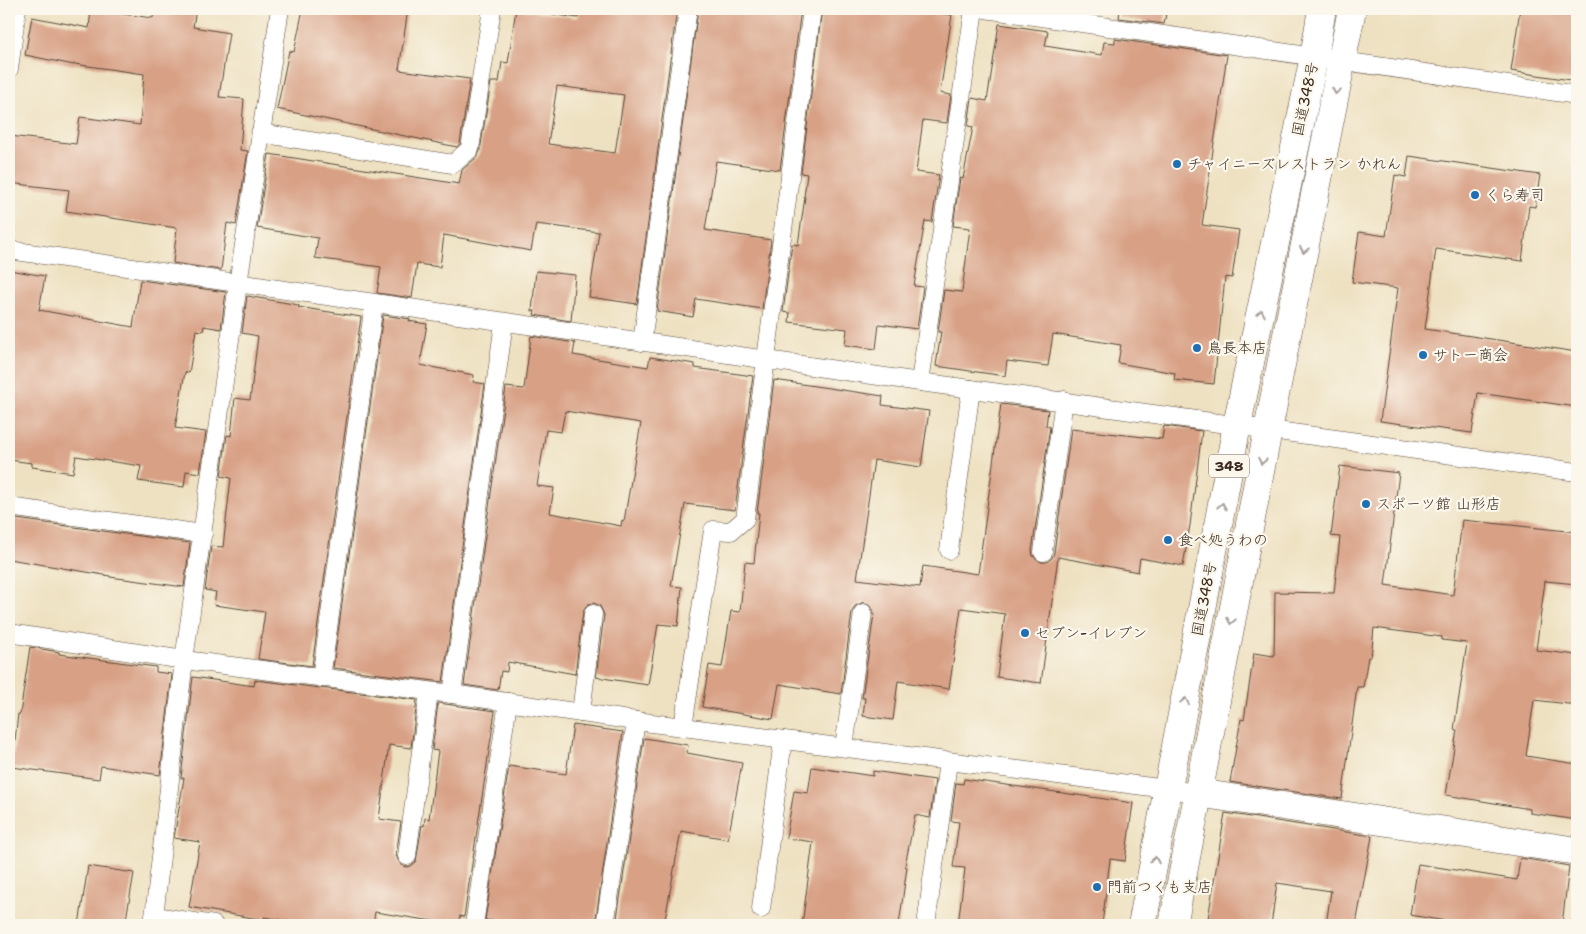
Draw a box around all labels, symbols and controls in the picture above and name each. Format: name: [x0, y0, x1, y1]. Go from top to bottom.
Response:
street label: 国道348号: [1287, 60, 1323, 138]
one-way arrow: [1331, 86, 1341, 95]
place label: チャイニーズレストラン かれん: [1187, 154, 1402, 174]
marker: チャイニーズレストラン かれん: [1171, 158, 1183, 170]
place label: くら寿司: [1485, 185, 1545, 205]
marker: くら寿司: [1469, 189, 1481, 201]
one-way arrow: [1299, 246, 1309, 255]
one-way arrow: [1255, 308, 1265, 317]
place label: 鳥長本店: [1207, 338, 1267, 358]
marker: 鳥長本店: [1191, 342, 1203, 354]
place label: サトー商会: [1433, 345, 1508, 365]
marker: サトー商会: [1417, 349, 1429, 361]
road number: 348: [1209, 454, 1249, 478]
one-way arrow: [1257, 457, 1267, 466]
place label: スポーツ館 山形店: [1376, 494, 1501, 514]
marker: スポーツ館 山形店: [1360, 498, 1372, 510]
one-way arrow: [1216, 502, 1226, 511]
place label: 食べ処うわの: [1178, 530, 1268, 550]
marker: 食べ処うわの: [1162, 534, 1174, 546]
street label: 国道348号: [1187, 560, 1221, 638]
one-way arrow: [1227, 616, 1237, 625]
place label: セブン-イレブン: [1035, 623, 1147, 643]
marker: セブン-イレブン: [1019, 627, 1031, 639]
one-way arrow: [1179, 696, 1190, 705]
one-way arrow: [1149, 856, 1159, 865]
place label: 門前つくも支店: [1107, 877, 1212, 897]
marker: 門前つくも支店: [1091, 881, 1103, 893]

